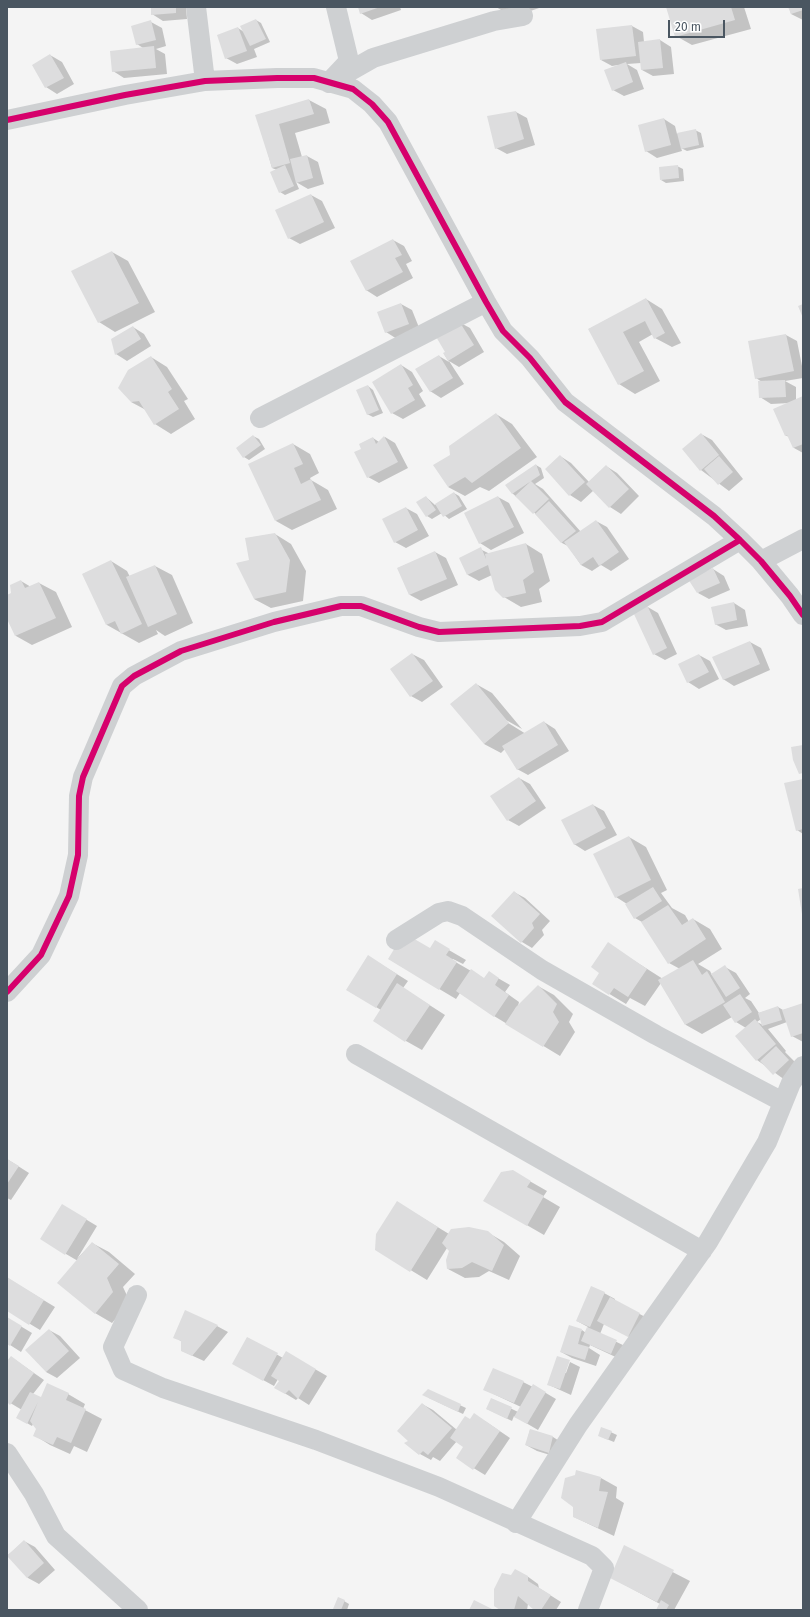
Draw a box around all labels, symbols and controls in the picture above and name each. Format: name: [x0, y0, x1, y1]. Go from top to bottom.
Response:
scale bar: [670, 12, 727, 38]
text: 20 m: [675, 20, 701, 34]

